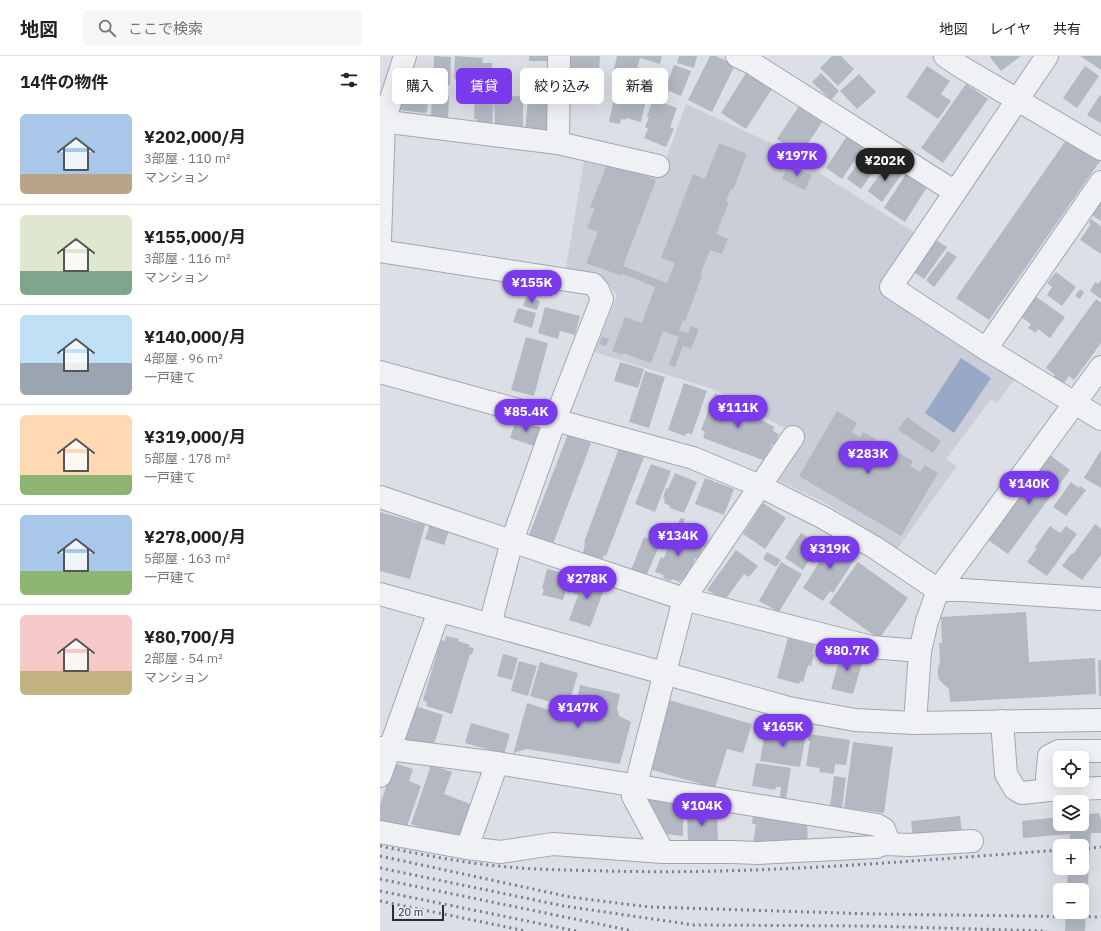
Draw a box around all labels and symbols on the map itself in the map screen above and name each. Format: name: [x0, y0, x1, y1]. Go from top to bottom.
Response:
pin: ¥197K: [769, 143, 825, 177]
pin: ¥202K: [857, 148, 913, 182]
pin: ¥155K: [504, 270, 560, 304]
pin: ¥111K: [710, 395, 766, 429]
pin: ¥85.4K: [493, 399, 559, 433]
pin: ¥283K: [840, 441, 896, 475]
pin: ¥140K: [1001, 471, 1057, 505]
pin: ¥134K: [650, 523, 706, 557]
pin: ¥319K: [802, 536, 858, 570]
pin: ¥278K: [559, 566, 615, 600]
pin: ¥80.7K: [814, 638, 880, 672]
pin: ¥147K: [550, 695, 606, 729]
pin: ¥165K: [755, 714, 811, 748]
pin: ¥104K: [674, 793, 730, 827]
scale bar: [392, 903, 444, 922]

